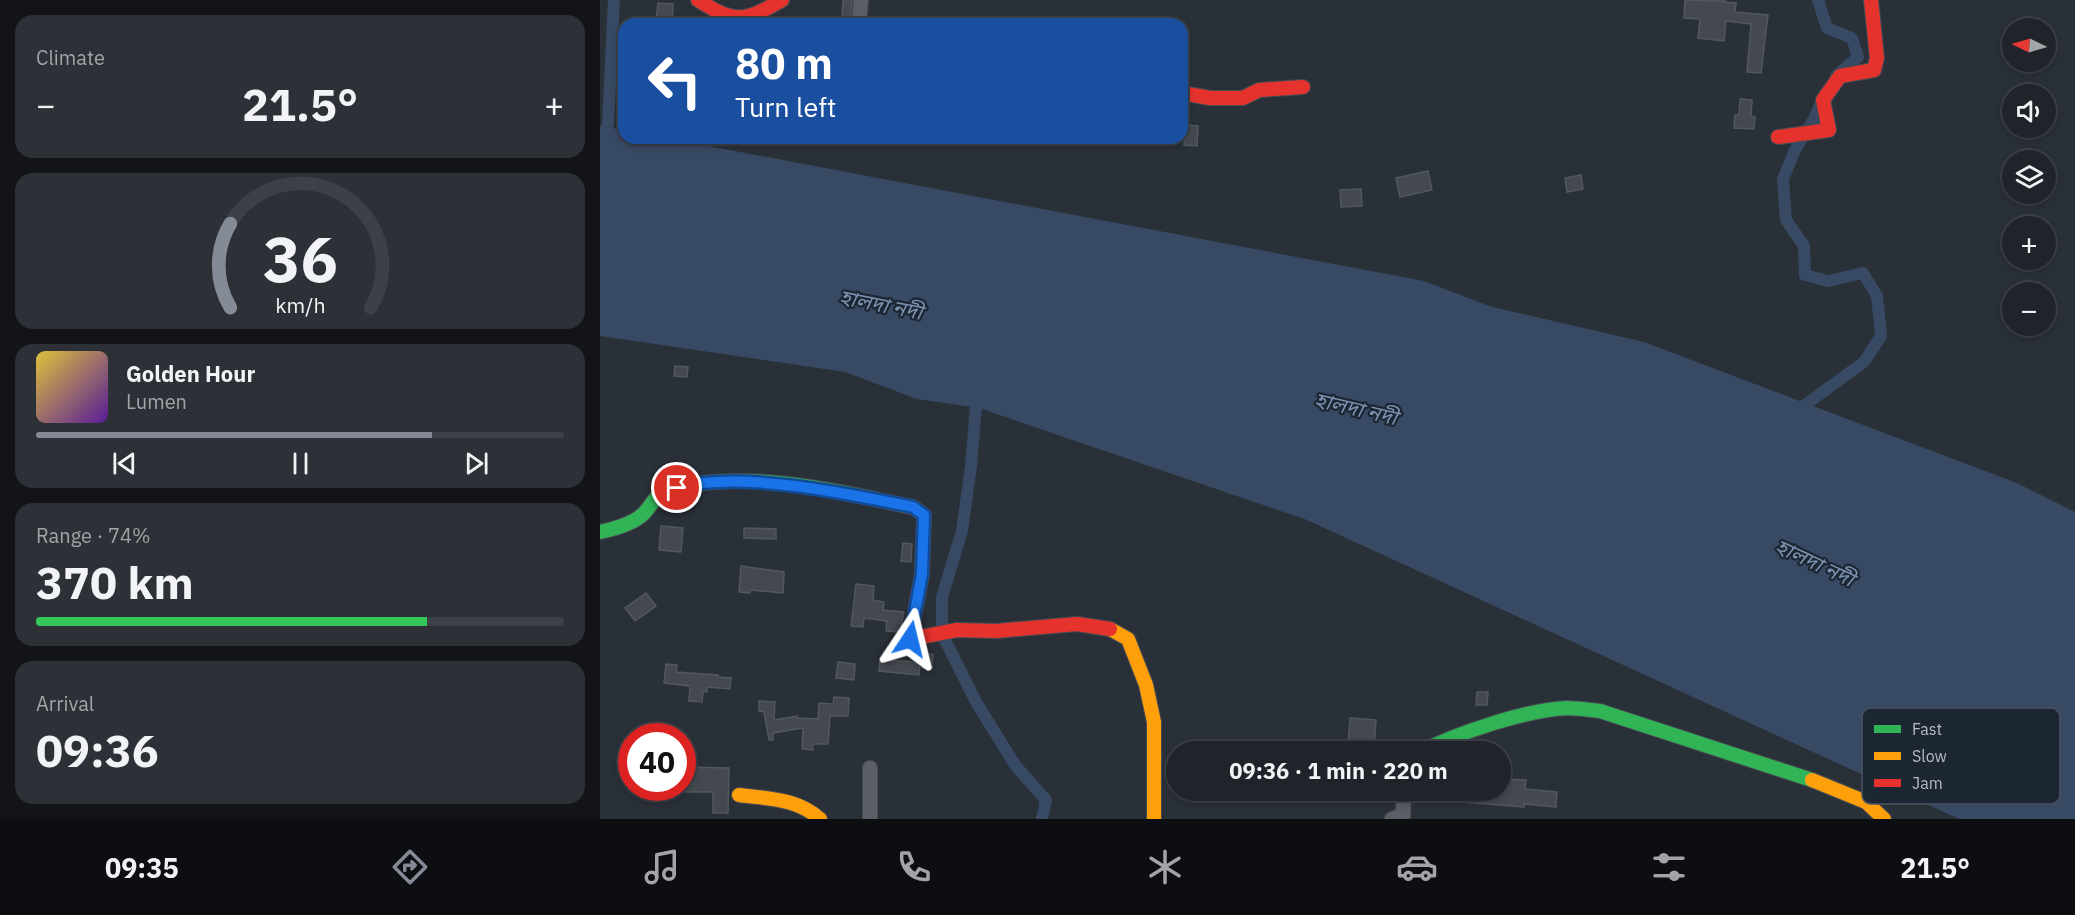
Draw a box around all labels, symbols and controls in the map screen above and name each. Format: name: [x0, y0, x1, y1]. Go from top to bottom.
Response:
north arrow: [2002, 18, 2056, 72]
map controls: [2002, 18, 2056, 336]
text: 80 m: [735, 36, 833, 91]
icon: left: [636, 42, 714, 120]
text: Climate: [36, 44, 105, 71]
text: 21.5°: [242, 75, 358, 133]
text: −: [36, 83, 56, 126]
text: +: [544, 83, 564, 126]
button: sound: [2002, 84, 2056, 138]
text: Turn left: [735, 89, 836, 124]
button: layers: [2002, 150, 2056, 204]
button: +: [2002, 216, 2056, 270]
text: 36: [263, 218, 337, 299]
water label: হালদা নদী: [837, 282, 929, 327]
button: −: [2002, 282, 2056, 336]
text: km/h: [275, 292, 325, 320]
text: Golden Hour: [126, 359, 255, 388]
water label: হালদা নদী: [1312, 385, 1404, 432]
text: Lumen: [126, 388, 187, 415]
icon: previous: [108, 447, 141, 480]
icon: pause: [284, 447, 317, 480]
icon: next: [460, 447, 493, 480]
pin: [651, 462, 702, 513]
icon: arrive: [660, 471, 693, 504]
text: Range · 74%: [36, 522, 151, 549]
water label: হালদা নদী: [1771, 532, 1863, 594]
text: 370 km: [36, 553, 194, 611]
position arrow: [878, 607, 942, 671]
text: Arrival: [36, 690, 94, 717]
legend: [1862, 708, 2060, 804]
text: Fast: [1912, 719, 1942, 739]
text: 09:36: [36, 721, 159, 779]
speed limit sign: 40: [618, 723, 696, 801]
text: Slow: [1912, 746, 1947, 766]
text: 09:36 · 1 min · 220 m: [1229, 756, 1448, 785]
text: Jam: [1912, 773, 1943, 793]
icon: directions: [389, 846, 431, 888]
icon: music: [641, 846, 683, 888]
icon: phone: [893, 846, 935, 888]
icon: climate: [1144, 846, 1186, 888]
icon: car: [1396, 846, 1438, 888]
icon: filters: [1648, 846, 1690, 888]
text: 09:35: [105, 850, 179, 885]
text: 21.5°: [1900, 850, 1970, 885]

